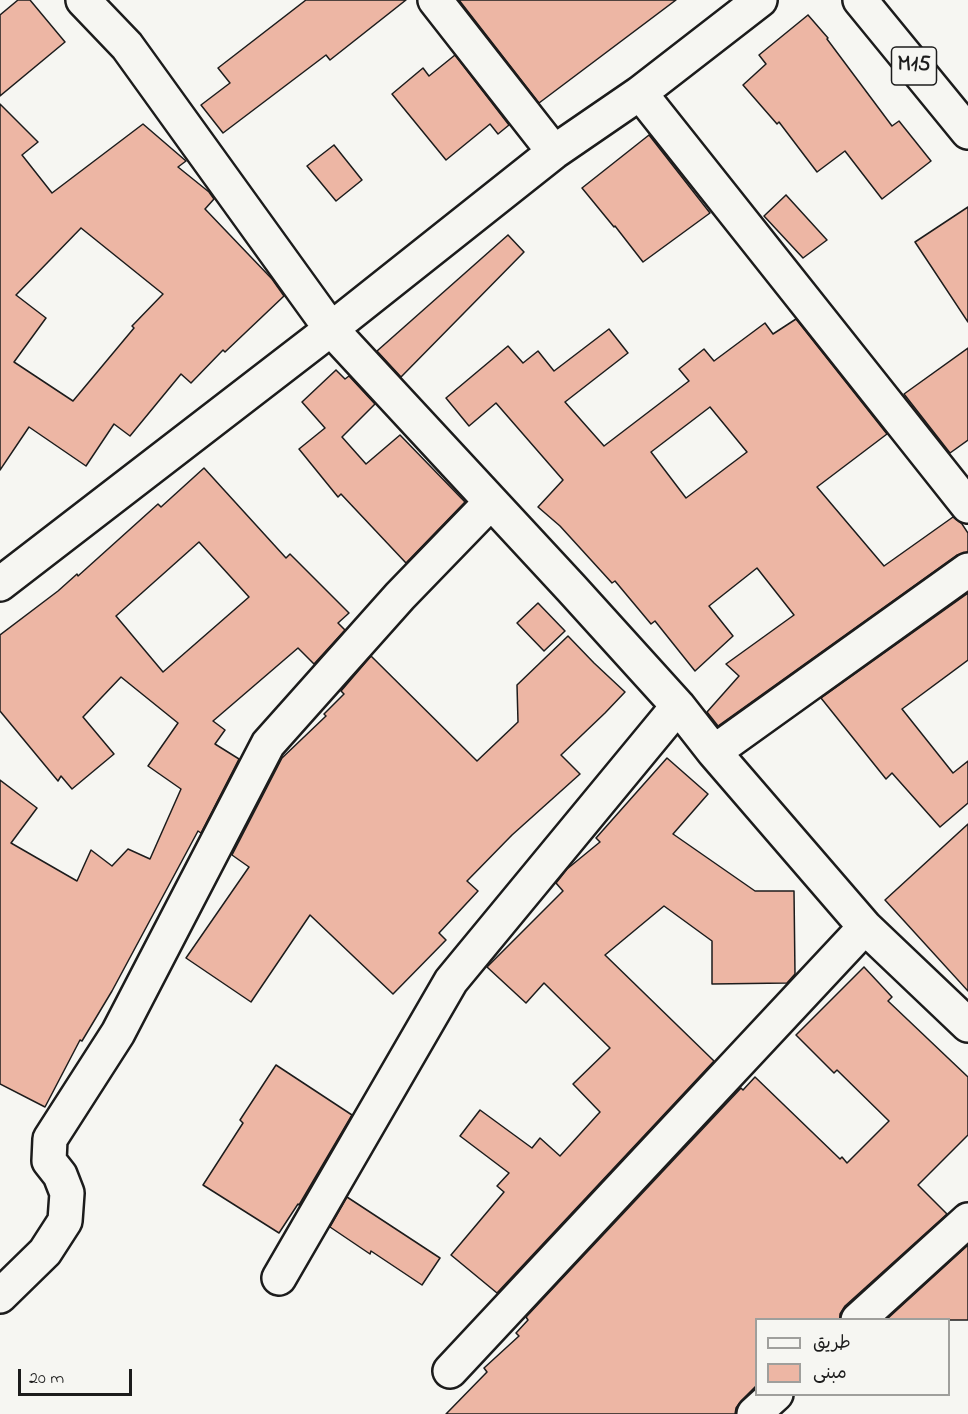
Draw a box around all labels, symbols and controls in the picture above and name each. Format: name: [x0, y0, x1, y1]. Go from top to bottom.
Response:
road number: M15: [892, 47, 936, 85]
legend: [755, 1318, 950, 1396]
text: طريق: [813, 1331, 851, 1357]
scale bar: [21, 1357, 135, 1395]
text: مبنى: [813, 1361, 847, 1387]
text: 20 m: [29, 1366, 64, 1392]

